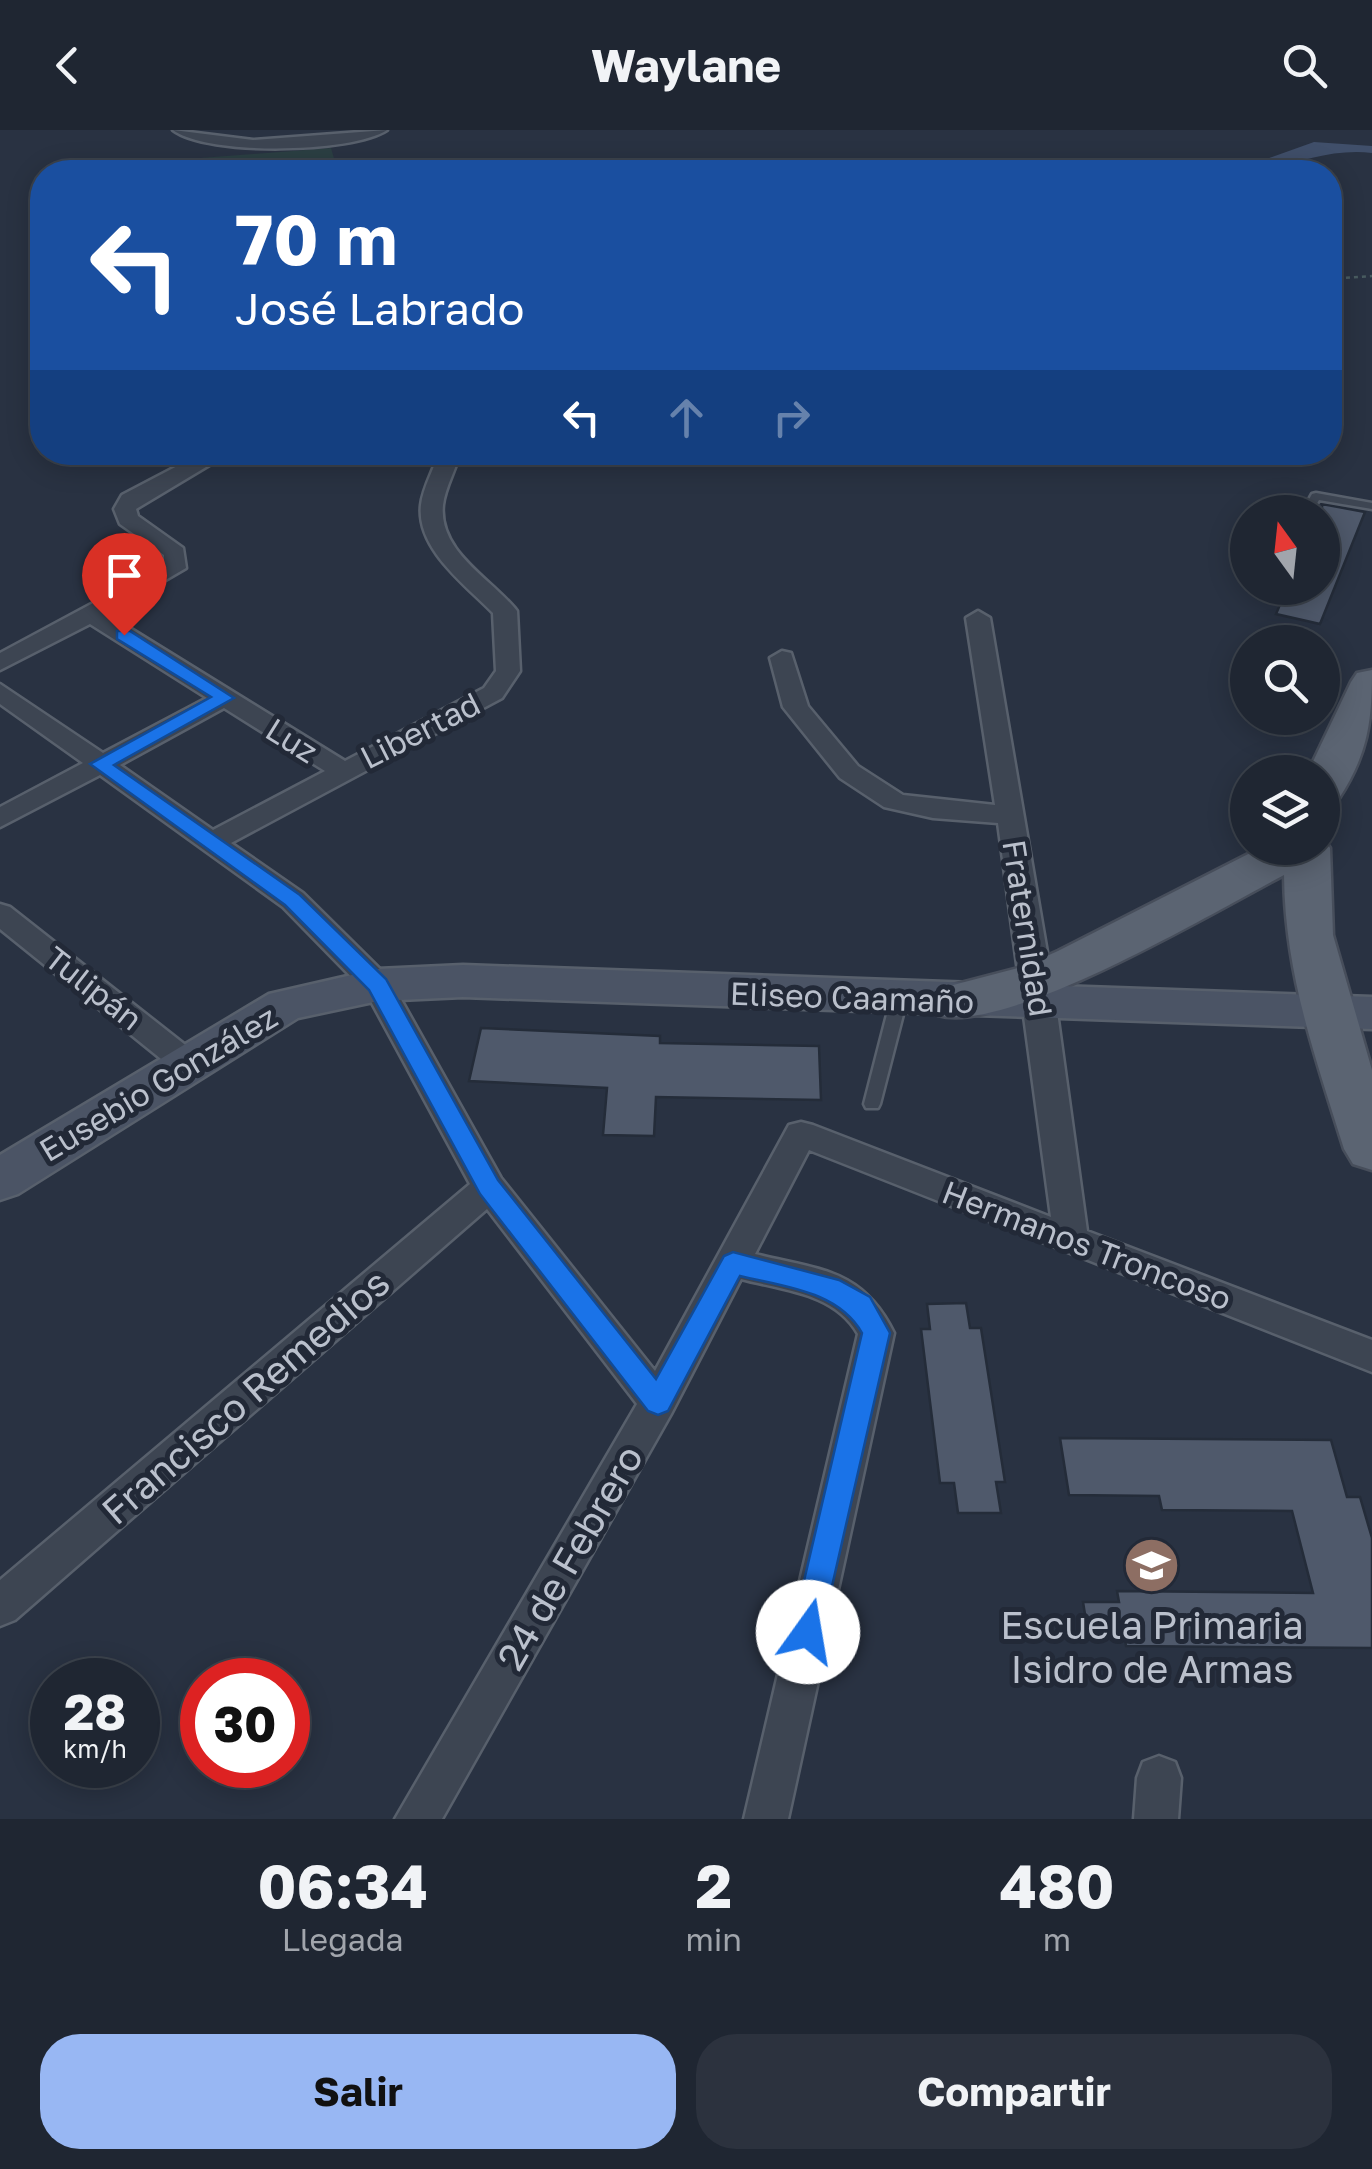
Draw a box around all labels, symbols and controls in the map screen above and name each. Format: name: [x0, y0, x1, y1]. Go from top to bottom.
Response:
icon: back: [40, 38, 95, 93]
text: Waylane: [591, 38, 781, 92]
icon: search: [1277, 38, 1332, 93]
text: 70 m: [235, 196, 397, 280]
icon: left: [70, 200, 200, 330]
text: José Labrado: [235, 281, 525, 335]
icon: left: [554, 390, 609, 445]
icon: ahead: [659, 390, 714, 445]
icon: right: [764, 390, 819, 445]
north arrow: [1230, 495, 1340, 605]
map controls: [1230, 495, 1340, 865]
pin: [82, 533, 167, 636]
icon: arrive: [97, 548, 152, 603]
button: search: [1230, 625, 1340, 735]
street label: Libertad: [354, 684, 486, 776]
street label: Luz: [259, 710, 325, 770]
button: layers: [1230, 755, 1340, 865]
street label: Fraternidad: [995, 837, 1061, 1019]
street label: Tulipán: [38, 938, 150, 1038]
street label: Eliseo Caamaño: [729, 974, 975, 1020]
street label: Eusebio González: [32, 997, 284, 1169]
street label: Hermanos Troncoso: [937, 1172, 1237, 1318]
street label: Francisco Remedios: [92, 1259, 398, 1533]
street label: 24 de Febrero: [487, 1437, 651, 1677]
school or university icon: Escuela Primaria Isidro de Armas: [1122, 1536, 1182, 1596]
position arrow: [756, 1580, 860, 1684]
place label: Escuela Primaria Isidro de Armas: [1000, 1602, 1304, 1691]
speed limit sign: 30: [180, 1658, 310, 1788]
text: 28: [64, 1681, 126, 1741]
text: km/h: [63, 1733, 127, 1764]
text: 06:34: [258, 1849, 428, 1921]
text: 2: [695, 1849, 732, 1921]
text: 480: [1000, 1849, 1114, 1921]
text: Llegada: [282, 1920, 404, 1958]
text: min: [685, 1920, 742, 1958]
text: m: [1043, 1920, 1071, 1958]
button: Salir: [40, 2034, 676, 2149]
button: Compartir: [696, 2034, 1332, 2149]

